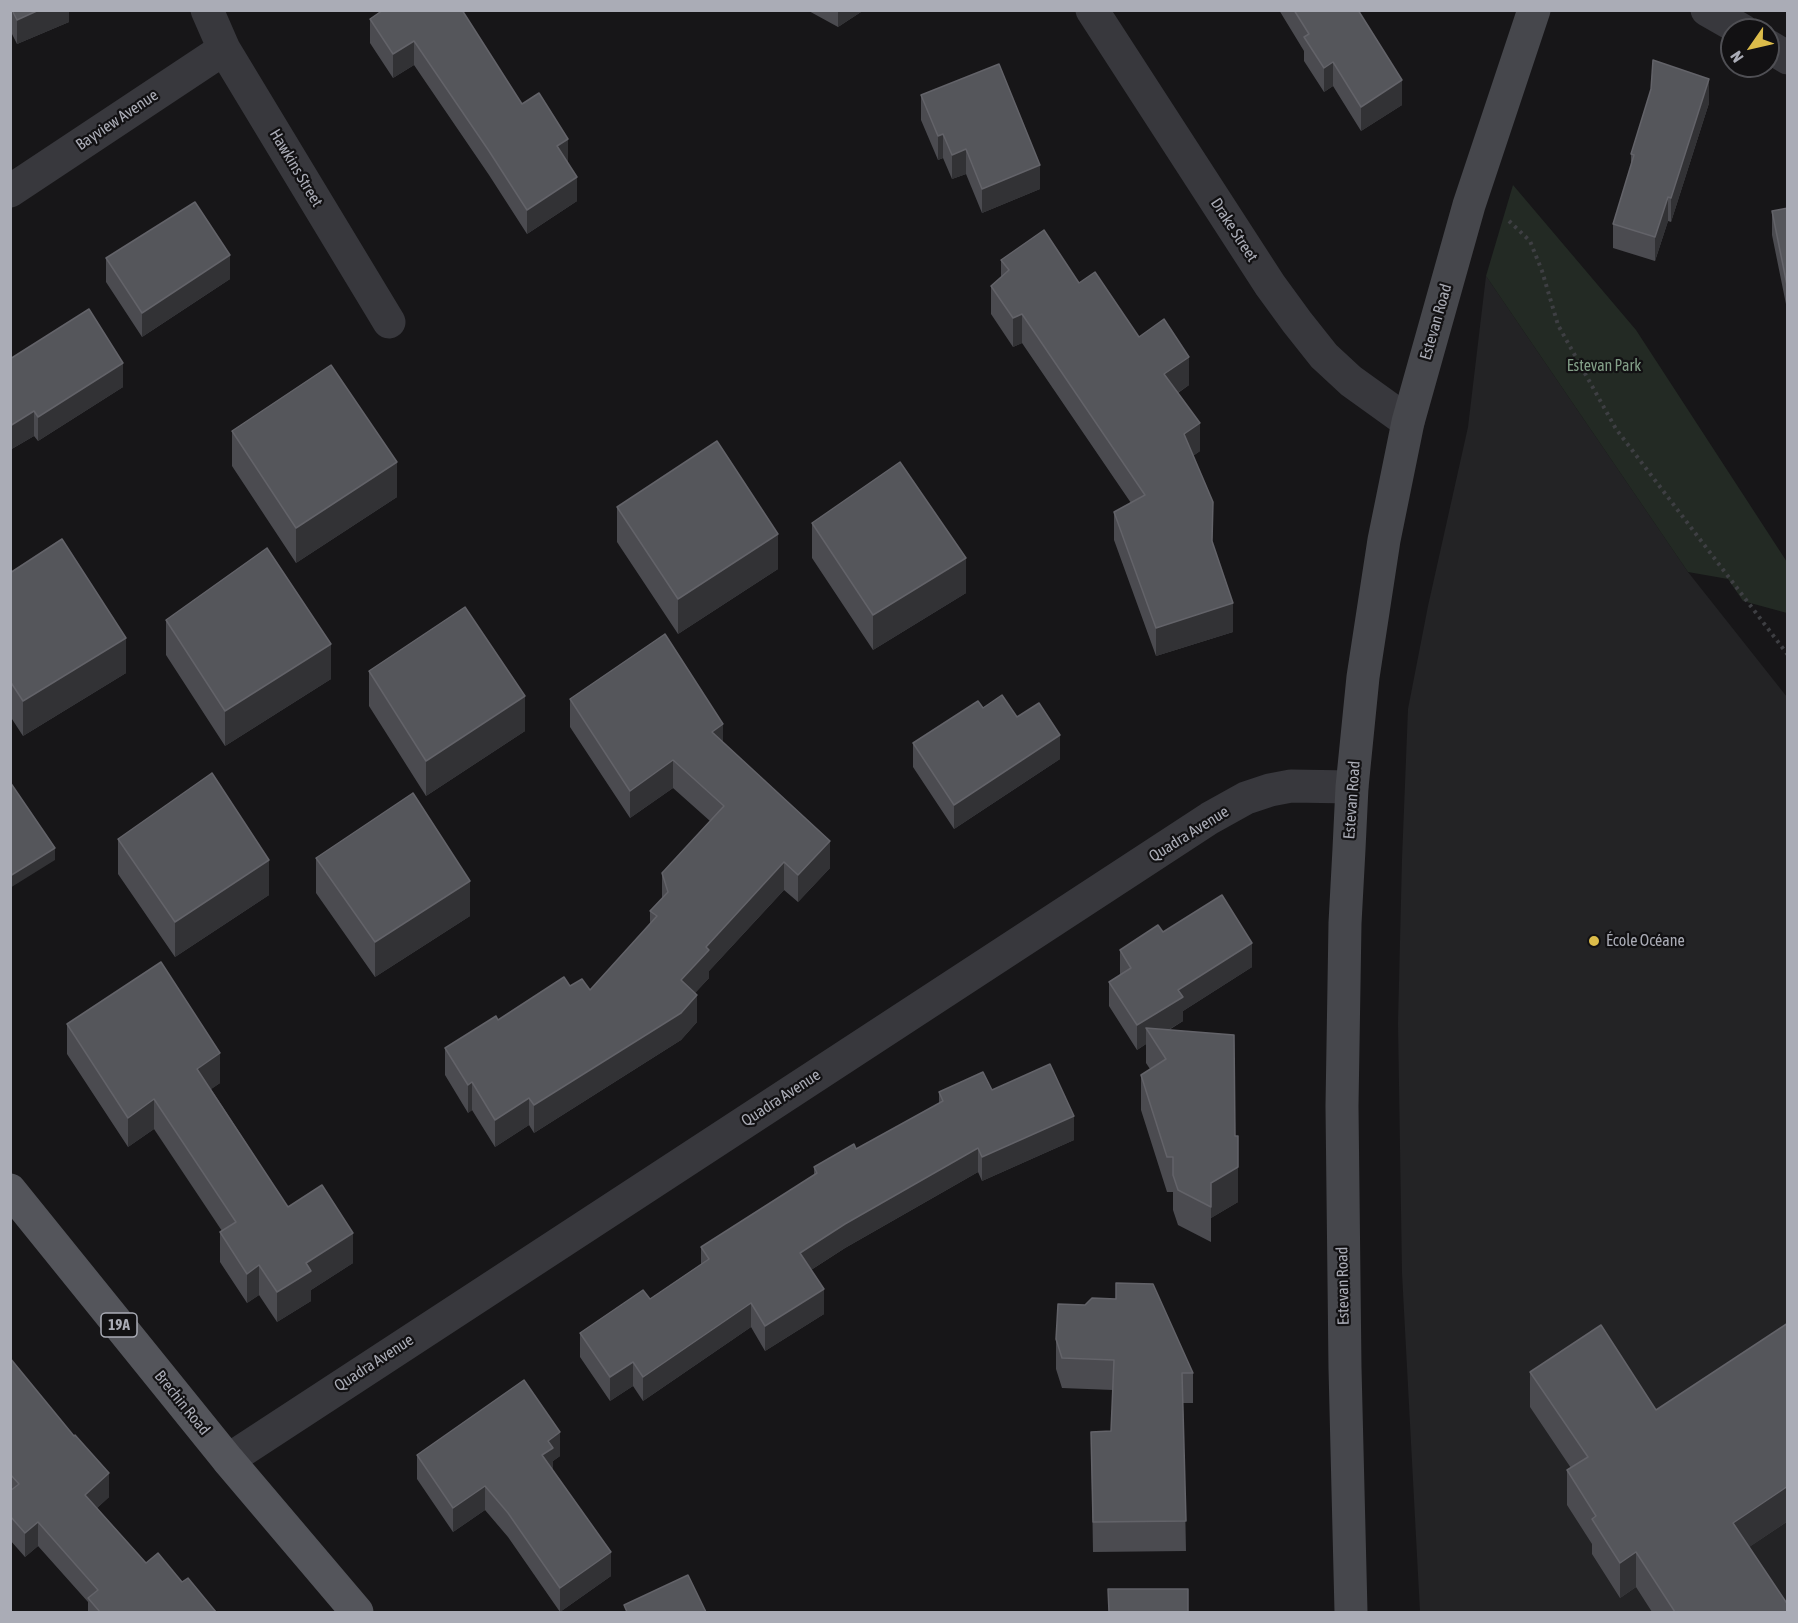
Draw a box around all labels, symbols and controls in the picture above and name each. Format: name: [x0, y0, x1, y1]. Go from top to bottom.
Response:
north arrow: [1720, 18, 1780, 78]
text: N: [1727, 48, 1747, 66]
street label: Bayview Avenue: [72, 85, 162, 155]
street label: Hawkins Street: [265, 126, 327, 210]
street label: Drake Street: [1206, 195, 1262, 265]
street label: Estevan Road: [1416, 282, 1456, 362]
park label: Estevan Park: [1567, 356, 1641, 376]
street label: Estevan Road: [1340, 760, 1364, 840]
street label: Quadra Avenue: [1146, 802, 1232, 866]
place label: École Océane: [1606, 931, 1685, 951]
marker: École Océane: [1587, 934, 1601, 948]
street label: Quadra Avenue: [738, 1065, 824, 1131]
street label: Estevan Road: [1333, 1247, 1353, 1325]
road number: 19A: [101, 1313, 137, 1337]
street label: Quadra Avenue: [331, 1330, 417, 1396]
street label: Brechin Road: [150, 1367, 214, 1439]

